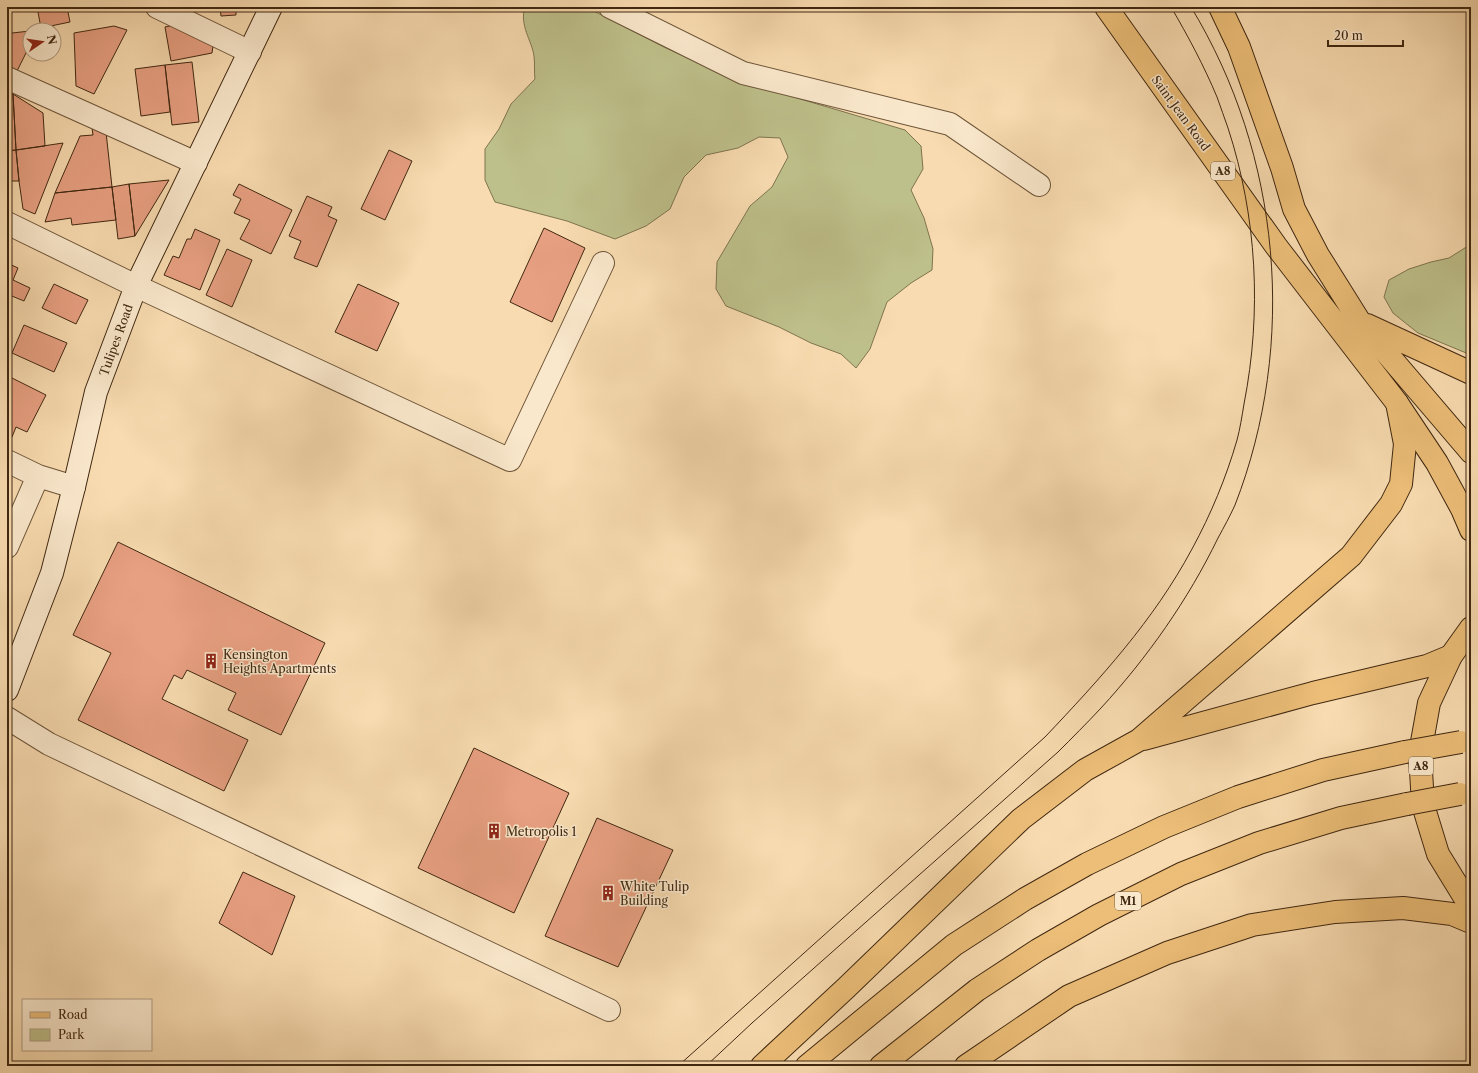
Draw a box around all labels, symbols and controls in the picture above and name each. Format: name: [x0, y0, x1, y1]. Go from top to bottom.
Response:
north arrow: [22, 22, 62, 62]
scale bar: [1328, 22, 1403, 48]
text: 20 m: [1334, 28, 1363, 43]
text: N: [44, 34, 60, 46]
street label: Saint Jean Road: [1149, 72, 1214, 154]
road number: A8: [1211, 162, 1235, 180]
street label: Tulipes Road: [96, 301, 136, 378]
place label: Kensington Heights Apartments: [223, 647, 336, 676]
building icon: Kensington Heights Apartments: [202, 652, 220, 670]
road number: A8: [1409, 757, 1433, 775]
building icon: Metropolis 1: [485, 822, 503, 840]
place label: Metropolis 1: [506, 824, 577, 839]
place label: White Tulip Building: [619, 879, 689, 908]
building icon: White Tulip Building: [599, 884, 617, 902]
road number: M1: [1115, 892, 1141, 910]
legend: [22, 999, 152, 1051]
text: Road: [58, 1007, 88, 1022]
text: Park: [58, 1027, 85, 1042]

